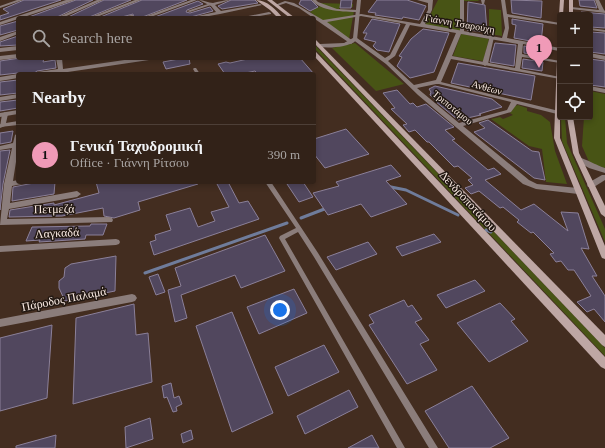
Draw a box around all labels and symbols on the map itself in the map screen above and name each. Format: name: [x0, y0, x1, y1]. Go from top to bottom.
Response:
street label: Γιάννη Τσαρούχη: [424, 12, 496, 35]
pin: 1: [526, 35, 552, 68]
street label: Ανθέων: [470, 78, 504, 97]
street label: Τριποτάμου: [430, 88, 475, 127]
street label: Δενδροποτάμου: [436, 168, 500, 234]
street label: Πετμεζά: [33, 202, 75, 216]
street label: Λαγκαδά: [34, 225, 80, 241]
street label: Πάροδος Παλαμά: [20, 284, 108, 314]
your location: [270, 300, 290, 320]

